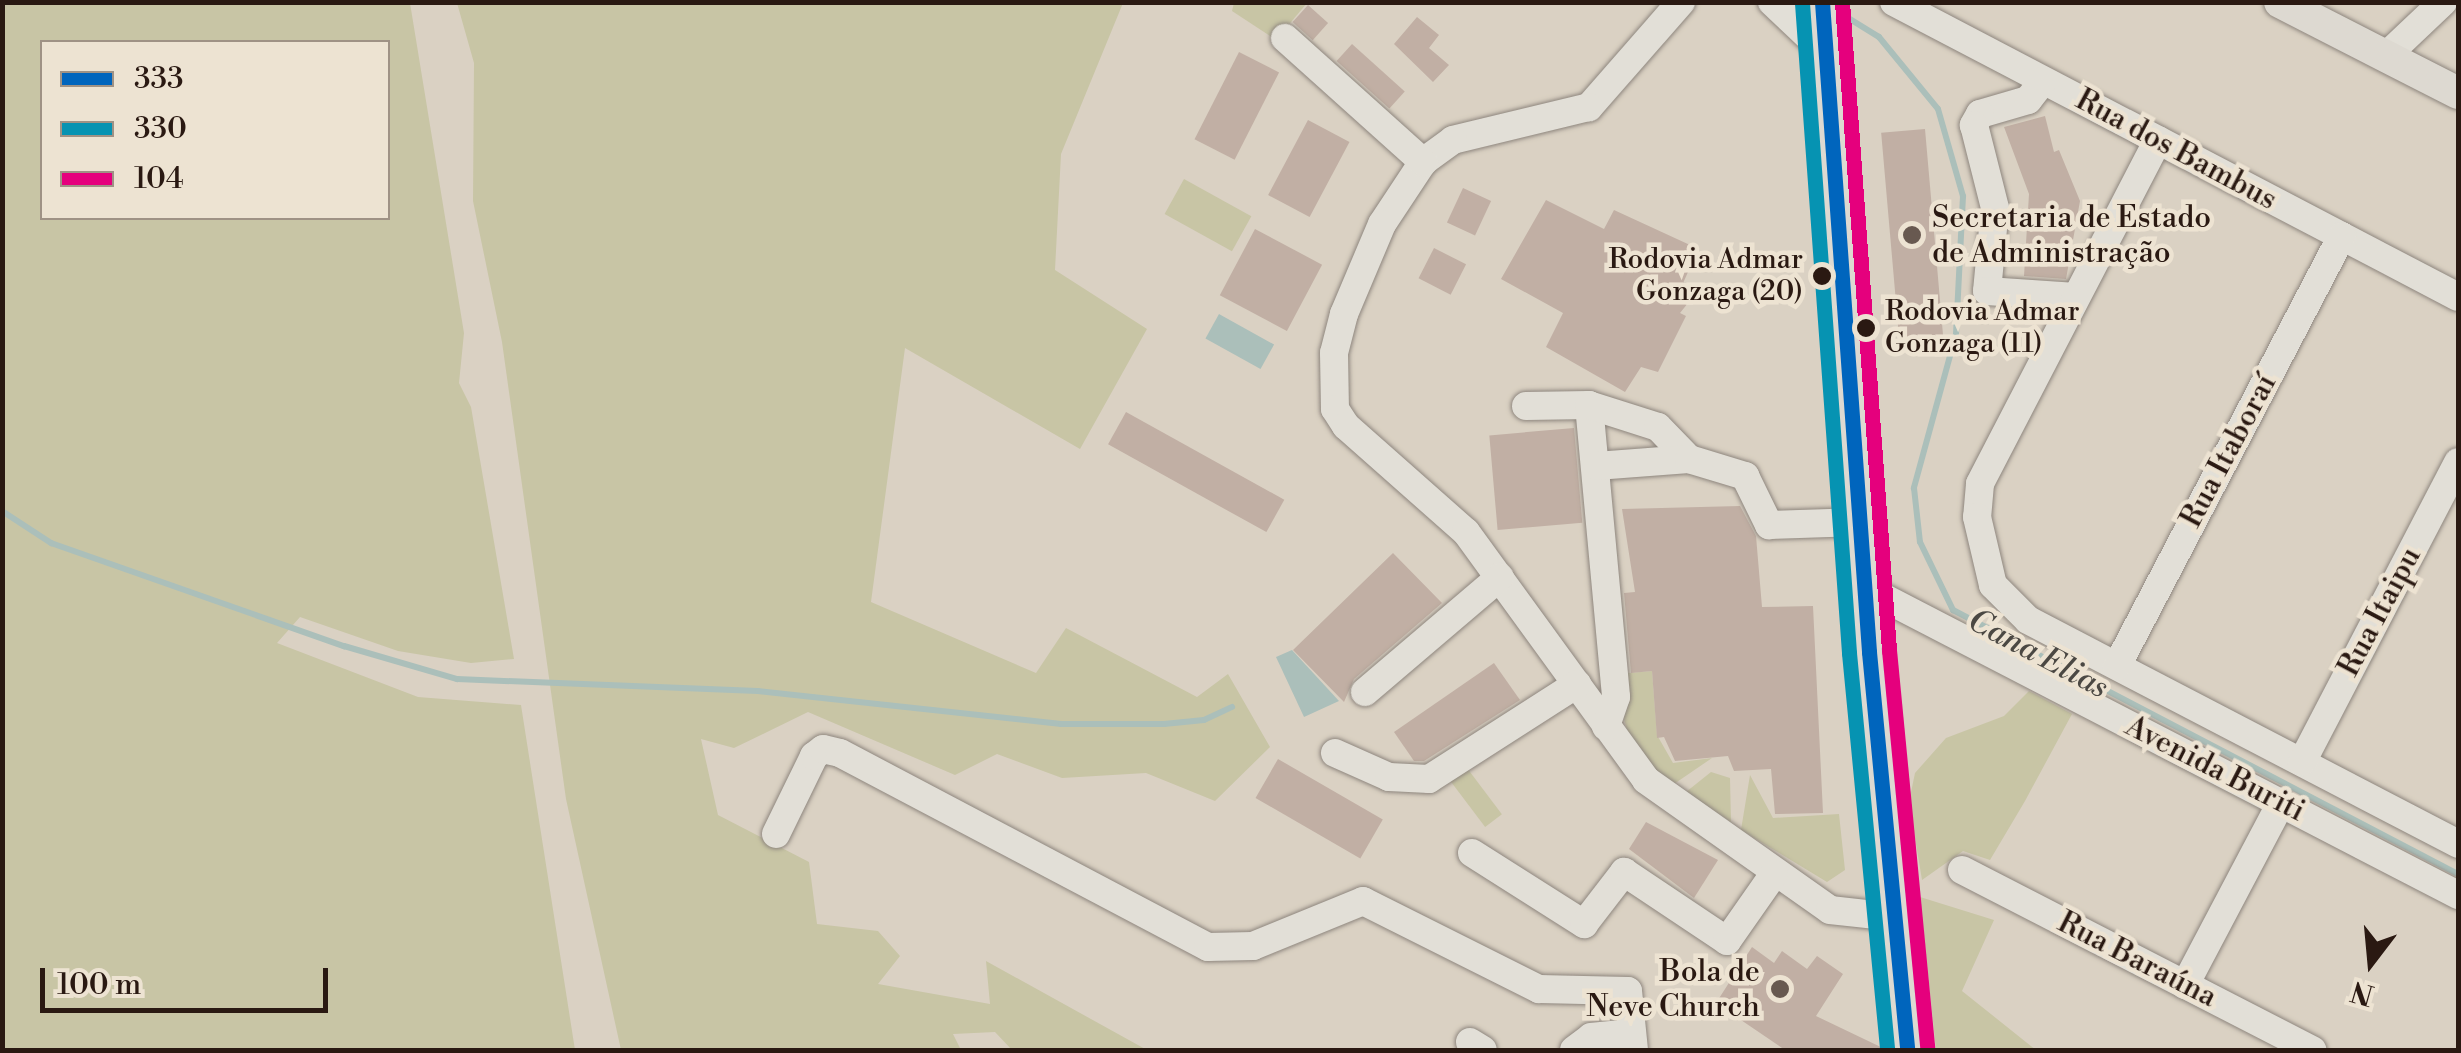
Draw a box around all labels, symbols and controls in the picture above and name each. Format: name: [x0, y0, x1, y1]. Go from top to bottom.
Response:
legend: [40, 40, 390, 220]
text: 333: [134, 60, 184, 98]
street label: Rua dos Bambus: [2069, 82, 2283, 218]
text: 330: [134, 110, 187, 148]
text: 104: [134, 160, 184, 198]
place label: Secretaria de Estado de Administração: [1932, 200, 2211, 270]
marker: Secretaria de Estado de Administração: [1901, 224, 1923, 246]
place label: Rodovia Admar Gonzaga (20): [1608, 243, 1803, 309]
marker: Rodovia Admar Gonzaga (20): [1812, 266, 1832, 286]
place label: Rodovia Admar Gonzaga (11): [1885, 295, 2080, 361]
marker: Rodovia Admar Gonzaga (11): [1856, 318, 1876, 338]
street label: Rua Itaboraí: [2174, 368, 2284, 534]
street label: Rua Itaipu: [2331, 541, 2429, 683]
water label: Cana Elias: [1961, 601, 2115, 707]
street label: Avenida Buriti: [2119, 708, 2311, 830]
street label: Rua Baraúna: [2051, 905, 2223, 1015]
north arrow: [2321, 913, 2421, 1013]
scale bar: [45, 948, 332, 1010]
place label: Bola de Neve Church: [1586, 954, 1760, 1024]
text: 100 m: [57, 966, 141, 1004]
text: N: [2347, 972, 2378, 1012]
marker: Bola de Neve Church: [1769, 978, 1791, 1000]

